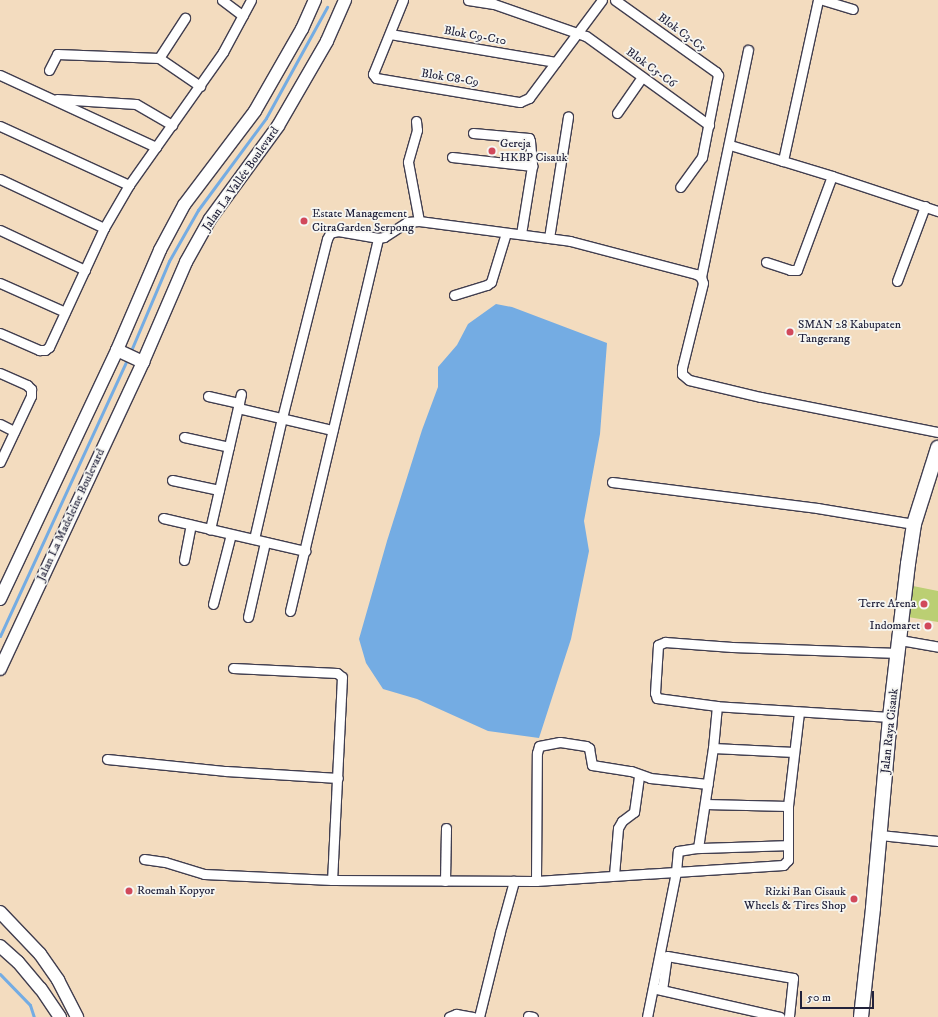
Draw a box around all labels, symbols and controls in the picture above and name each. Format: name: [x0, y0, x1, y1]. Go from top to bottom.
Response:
street label: Blok C3-C5: [655, 11, 709, 55]
street label: Blok C9-C10: [443, 23, 507, 49]
street label: Blok C5-C6: [623, 45, 679, 91]
street label: Blok C8-C9: [420, 66, 480, 90]
street label: Jalan La Vallée Boulevard: [200, 124, 282, 234]
place label: Gereja HKBP Cisauk: [500, 137, 567, 165]
marker: Gereja HKBP Cisauk: [487, 146, 497, 156]
place label: Estate Management CitraGarden Serpong: [312, 207, 414, 235]
marker: Estate Management CitraGarden Serpong: [299, 216, 309, 226]
place label: SMAN 28 Kabupaten Tangerang: [798, 318, 901, 346]
marker: SMAN 28 Kabupaten Tangerang: [785, 327, 795, 337]
street label: Jalan La Madeleine Boulevard: [34, 446, 108, 584]
place label: Terre Arena: [858, 597, 916, 611]
marker: Terre Arena: [919, 599, 929, 609]
place label: Indomaret: [870, 619, 920, 633]
marker: Indomaret: [923, 621, 933, 631]
street label: Jalan Raya Cisauk: [878, 688, 902, 774]
place label: Roemah Kopyor: [137, 884, 215, 898]
place label: Rizki Ban Cisauk Wheels & Tires Shop: [744, 885, 846, 913]
marker: Roemah Kopyor: [124, 886, 134, 896]
marker: Rizki Ban Cisauk Wheels & Tires Shop: [849, 894, 859, 904]
scale bar: [802, 983, 876, 1009]
text: 50 m: [807, 990, 831, 1005]

